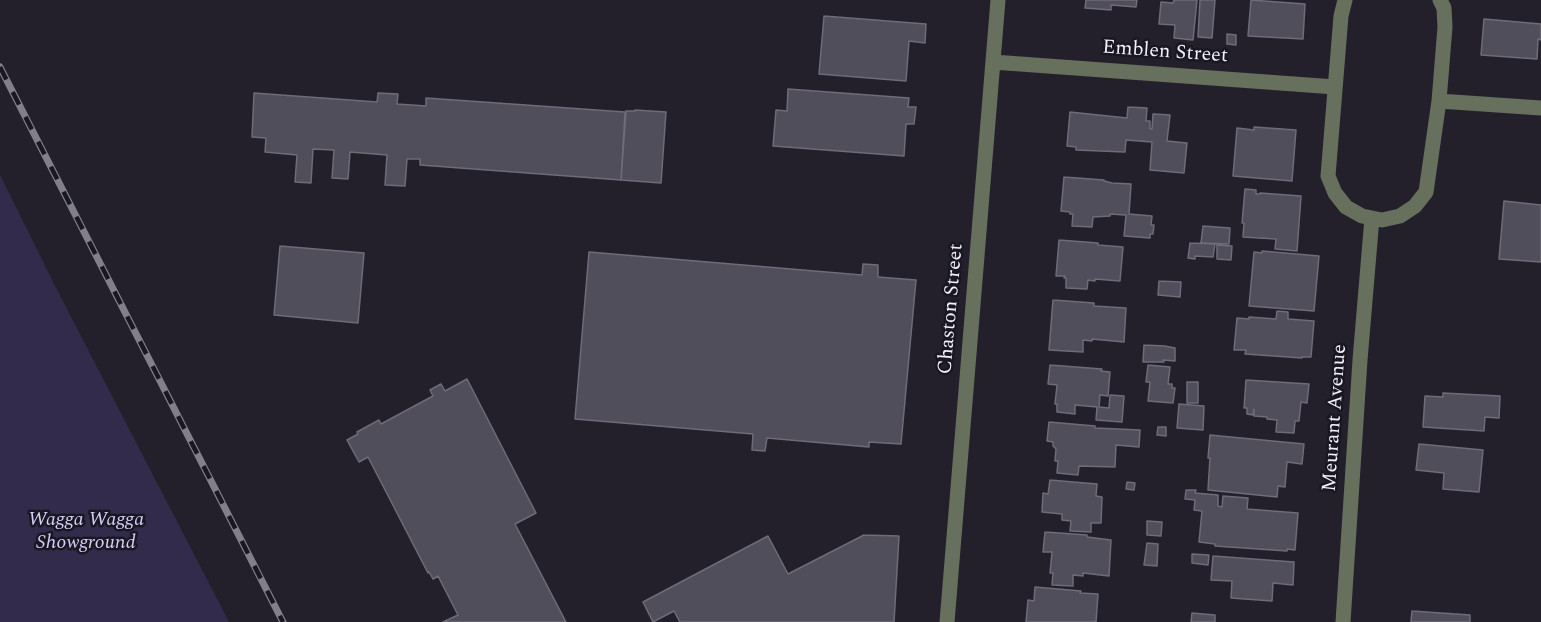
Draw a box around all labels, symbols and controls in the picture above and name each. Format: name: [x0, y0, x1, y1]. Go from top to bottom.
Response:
street label: Emblen Street: [1101, 37, 1229, 69]
street label: Chaston Street: [934, 243, 970, 375]
street label: Meurant Avenue: [1319, 343, 1353, 493]
park label: Wagga Wagga Showground: [28, 509, 144, 556]

